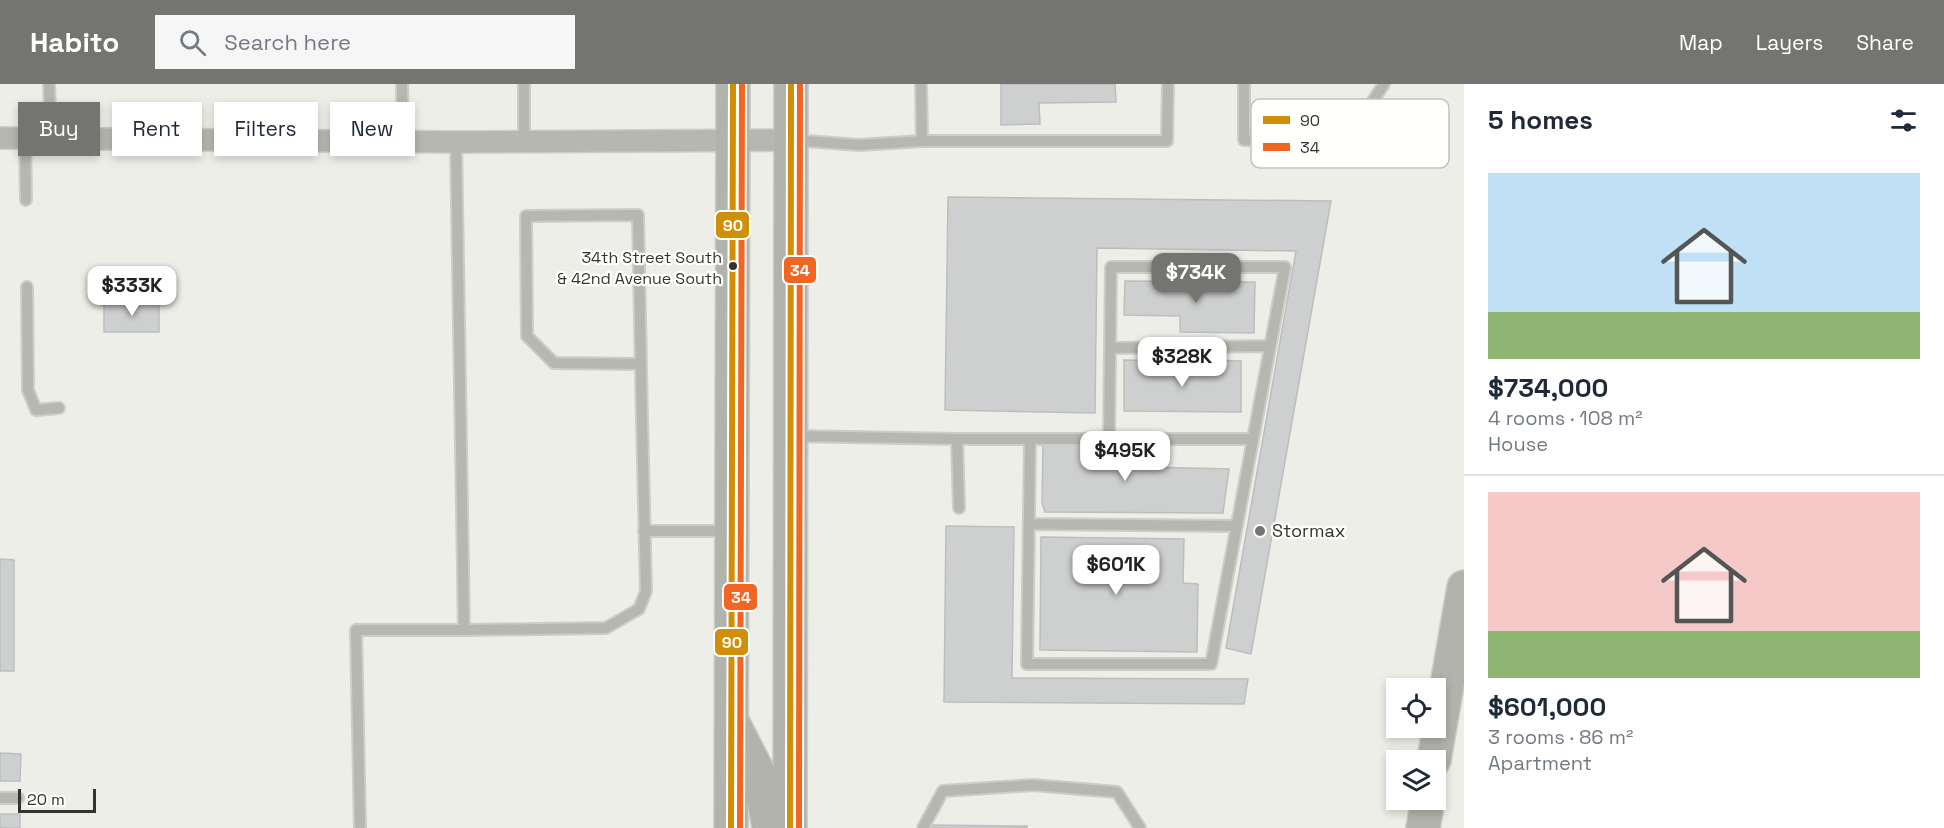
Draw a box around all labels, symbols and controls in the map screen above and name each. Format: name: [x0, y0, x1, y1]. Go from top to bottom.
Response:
search box: [155, 15, 575, 69]
text: Habito: [30, 24, 119, 60]
icon: search: [176, 26, 209, 59]
text: Search here: [224, 28, 351, 56]
text: Map: [1679, 29, 1723, 56]
text: Layers: [1756, 29, 1823, 56]
text: Share: [1856, 29, 1914, 56]
legend: [1251, 99, 1449, 168]
chip: Buy: [18, 102, 100, 156]
chip: Rent: [112, 102, 202, 156]
chip: Filters: [214, 102, 318, 156]
chip: New: [330, 102, 415, 156]
text: 5 homes: [1488, 103, 1593, 137]
icon: filters: [1887, 104, 1920, 137]
text: 90: [1300, 110, 1320, 131]
text: 34: [1300, 137, 1320, 158]
line badge: 90: [715, 211, 750, 239]
icon: home: [1650, 212, 1758, 320]
text: 90: [723, 215, 743, 236]
place label: 34th Street South & 42nd Avenue South: [557, 247, 722, 289]
pin: $734K: [1154, 253, 1238, 304]
line badge: 34: [783, 256, 817, 284]
text: $734K: [1166, 259, 1226, 285]
marker: 34th Street South & 42nd Avenue South: [727, 260, 739, 272]
text: 34: [790, 260, 810, 281]
pin: $333K: [90, 266, 174, 317]
text: $333K: [101, 272, 163, 298]
pin: $328K: [1140, 337, 1224, 388]
text: $328K: [1152, 343, 1212, 369]
text: $734,000: [1488, 371, 1608, 405]
text: 4 rooms · 108 m²: [1488, 405, 1643, 431]
pin: $495K: [1083, 431, 1167, 482]
text: House: [1488, 431, 1548, 457]
text: $495K: [1094, 437, 1156, 463]
place label: Stormax: [1272, 519, 1345, 542]
marker: Stormax: [1253, 524, 1267, 538]
icon: home: [1650, 531, 1758, 639]
pin: $601K: [1074, 545, 1158, 596]
text: $601K: [1087, 551, 1146, 577]
line badge: 34: [723, 583, 758, 611]
text: 34: [731, 587, 751, 608]
line badge: 90: [714, 628, 749, 656]
text: 90: [722, 632, 742, 653]
map controls: [1386, 678, 1446, 810]
button: locate: [1386, 678, 1446, 738]
text: $601,000: [1488, 690, 1606, 724]
text: 3 rooms · 86 m²: [1488, 724, 1633, 750]
button: layers: [1386, 750, 1446, 810]
text: Apartment: [1488, 750, 1592, 776]
scale bar: [18, 786, 96, 814]
text: 20 m: [27, 789, 65, 810]

